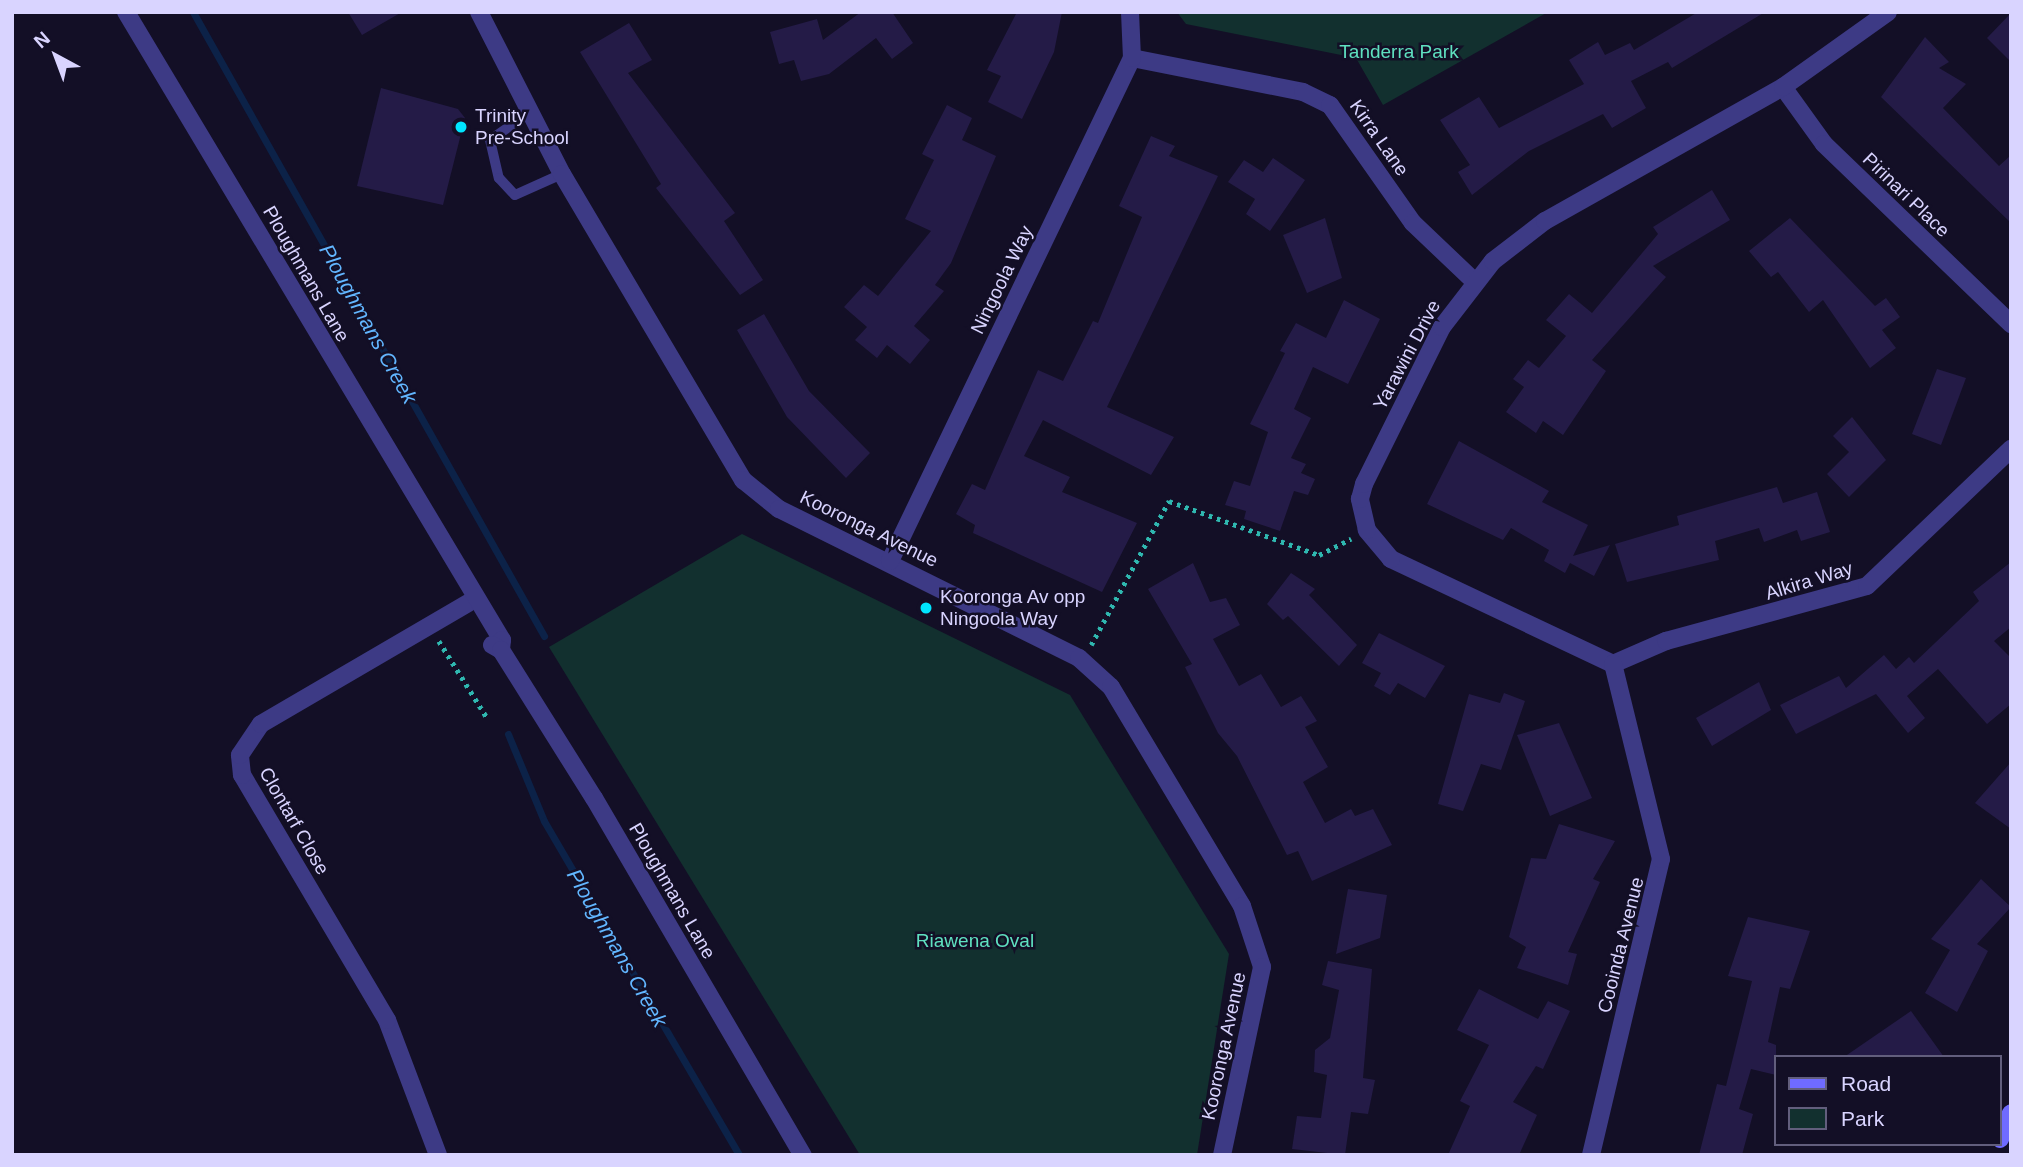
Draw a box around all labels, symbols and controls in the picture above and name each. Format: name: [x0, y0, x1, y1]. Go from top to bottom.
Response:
north arrow: [21, 21, 91, 91]
text: N: [30, 27, 54, 52]
park label: Tanderra Park: [1339, 41, 1459, 63]
street label: Kirra Lane: [1345, 96, 1413, 180]
place label: Trinity Pre-School: [475, 105, 569, 149]
marker: Trinity Pre-School: [453, 119, 469, 135]
street label: Pirinari Place: [1858, 148, 1954, 242]
street label: Ploughmans Lane: [258, 202, 354, 346]
street label: Ningoola Way: [966, 222, 1038, 338]
water label: Ploughmans Creek: [314, 240, 422, 408]
street label: Yarawini Drive: [1369, 296, 1445, 414]
street label: Kooronga Avenue: [796, 485, 942, 573]
street label: Alkira Way: [1763, 557, 1855, 605]
place label: Kooronga Av opp Ningoola Way: [940, 586, 1086, 630]
marker: Kooronga Av opp Ningoola Way: [918, 600, 934, 616]
street label: Clontarf Close: [254, 763, 334, 879]
street label: Ploughmans Lane: [624, 819, 720, 963]
water label: Ploughmans Creek: [561, 864, 673, 1032]
street label: Cooinda Avenue: [1593, 874, 1649, 1016]
park label: Riawena Oval: [916, 930, 1034, 952]
street label: Kooronga Avenue: [1197, 969, 1251, 1123]
legend: [1774, 1055, 2002, 1146]
text: Road: [1841, 1072, 1891, 1095]
text: Park: [1841, 1107, 1884, 1130]

